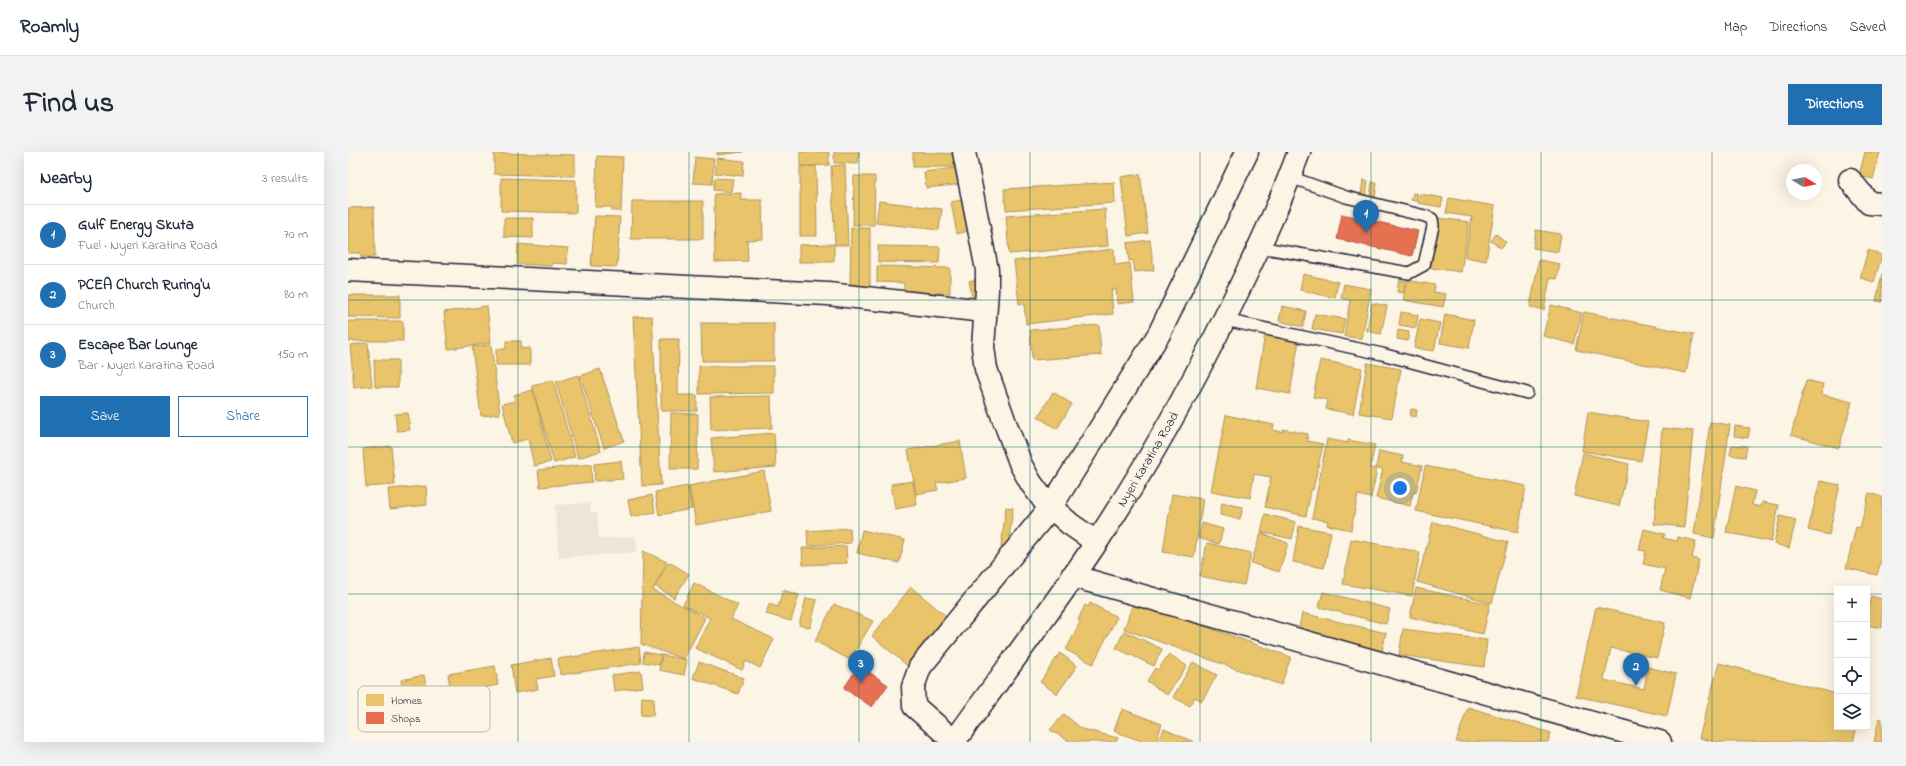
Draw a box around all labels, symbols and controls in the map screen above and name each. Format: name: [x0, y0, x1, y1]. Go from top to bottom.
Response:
text: Roamly: [20, 14, 79, 41]
text: Map: [1724, 17, 1747, 38]
text: Directions: [1769, 17, 1827, 38]
text: Saved: [1849, 17, 1886, 38]
text: Find us: [24, 84, 114, 125]
button: Directions: [1788, 84, 1882, 125]
north arrow: [1786, 164, 1822, 200]
text: Nearby: [40, 166, 92, 191]
text: 3 results: [262, 169, 308, 188]
pin: 1: [1353, 200, 1379, 233]
text: Gulf Energy Skuta: [78, 214, 194, 236]
text: 1: [51, 225, 55, 244]
text: 70 m: [284, 225, 308, 244]
text: Fuel · Nyeri Karatina Road: [78, 236, 218, 255]
text: PCEA Church Ruring'u: [78, 274, 211, 296]
text: 2: [50, 285, 56, 304]
text: 80 m: [284, 285, 308, 304]
text: Church: [78, 296, 115, 315]
text: Escape Bar Lounge: [78, 334, 197, 356]
text: 3: [50, 345, 56, 364]
text: 150 m: [277, 345, 308, 364]
text: Bar · Nyeri Karatina Road: [78, 356, 215, 375]
button: Save: [40, 396, 170, 437]
button: Share: [178, 396, 308, 437]
street label: Nyeri Karatina Road: [1112, 408, 1184, 510]
your location: [1390, 478, 1410, 498]
map controls: [1834, 586, 1870, 730]
button: +: [1834, 586, 1870, 622]
button: −: [1834, 622, 1870, 658]
pin: 3: [848, 650, 874, 683]
pin: 2: [1623, 653, 1649, 686]
button: locate: [1834, 658, 1870, 694]
legend: [358, 686, 490, 732]
text: Homes: [391, 693, 423, 709]
button: layers: [1834, 694, 1870, 730]
text: Shops: [391, 711, 421, 727]

